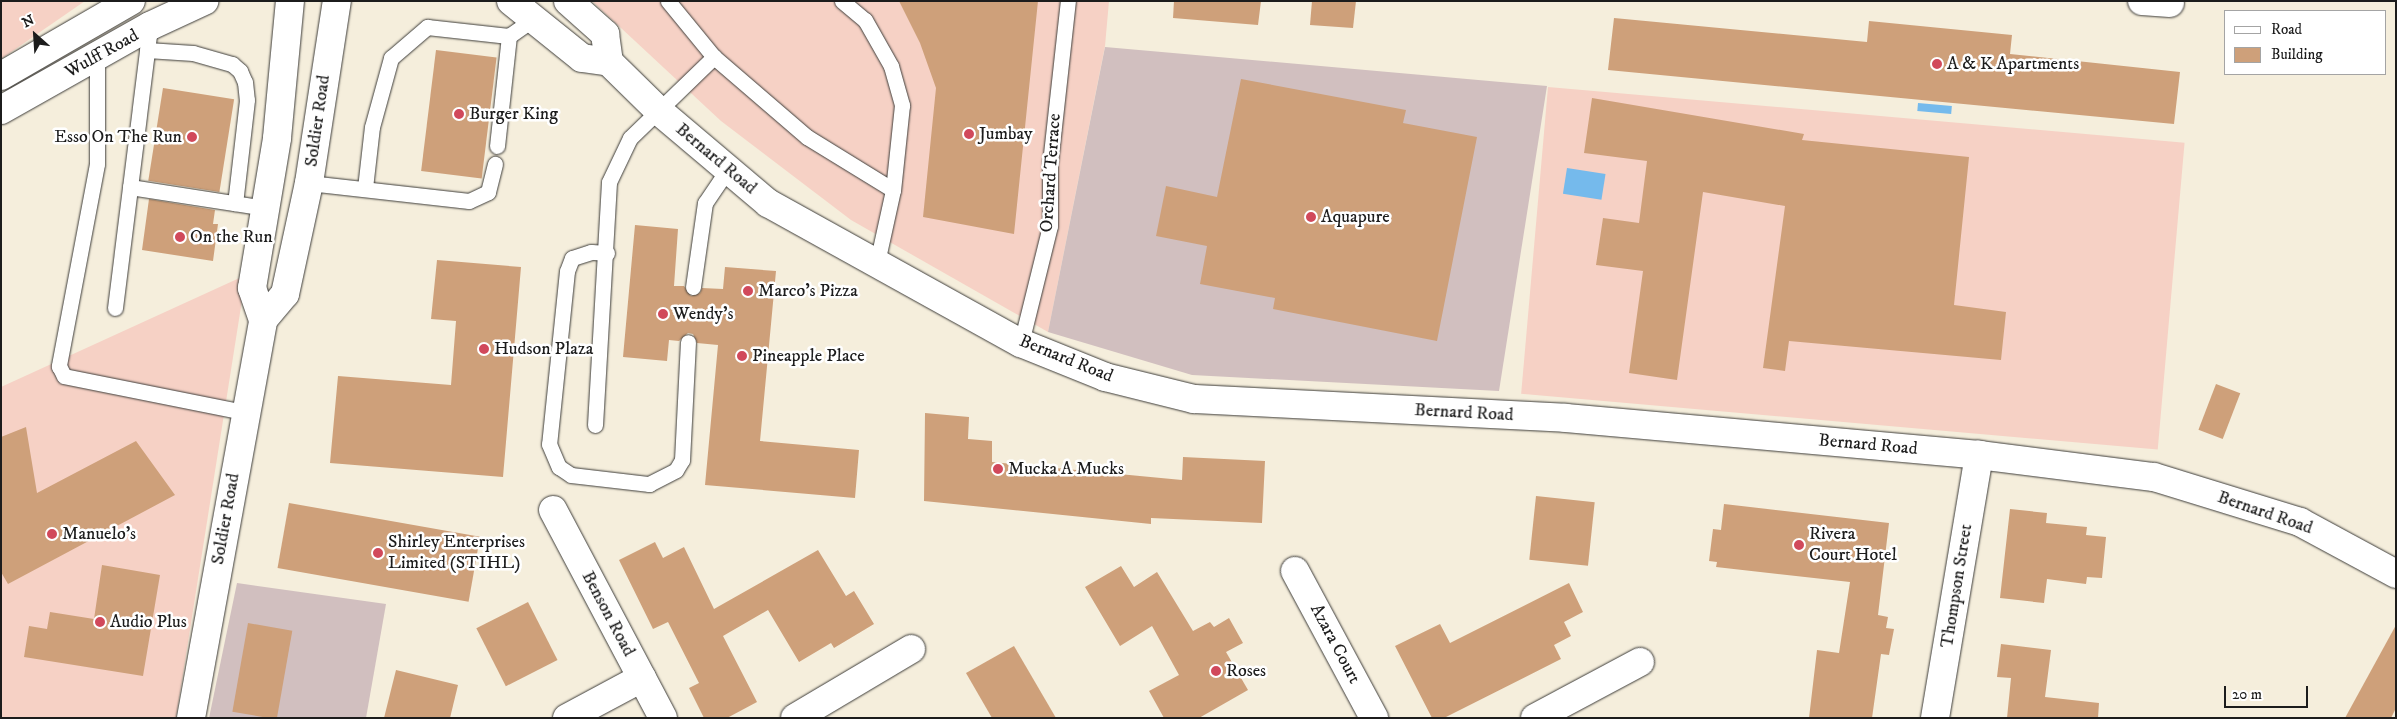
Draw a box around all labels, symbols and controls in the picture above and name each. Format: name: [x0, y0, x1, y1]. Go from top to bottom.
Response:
north arrow: [10, 10, 60, 60]
legend: [2224, 10, 2387, 75]
text: N: [19, 11, 38, 32]
text: Road: [2271, 20, 2302, 39]
street label: Wulff Road: [61, 25, 143, 83]
text: Building: [2271, 45, 2323, 64]
place label: A & K Apartments: [1947, 53, 2079, 75]
marker: A & K Apartments: [1931, 58, 1943, 70]
street label: Soldier Road: [301, 74, 335, 168]
place label: Burger King: [469, 103, 558, 125]
marker: Burger King: [453, 108, 465, 120]
street label: Orchard Terrace: [1036, 113, 1066, 233]
street label: Bernard Road: [671, 119, 761, 199]
place label: Jumbay: [979, 123, 1033, 145]
place label: Esso On The Run: [54, 126, 182, 148]
marker: Jumbay: [963, 128, 975, 140]
marker: Esso On The Run: [186, 131, 198, 143]
place label: Aquapure: [1321, 206, 1390, 228]
marker: Aquapure: [1305, 211, 1317, 223]
place label: On the Run: [190, 226, 273, 248]
marker: On the Run: [174, 231, 186, 243]
place label: Marco's Pizza: [758, 280, 858, 302]
marker: Marco's Pizza: [742, 285, 754, 297]
place label: Wendy's: [673, 303, 733, 325]
marker: Wendy's: [657, 308, 669, 320]
street label: Bernard Road: [1016, 330, 1116, 388]
place label: Hudson Plaza: [494, 338, 593, 360]
marker: Hudson Plaza: [478, 343, 490, 355]
place label: Pineapple Place: [752, 345, 865, 367]
marker: Pineapple Place: [736, 350, 748, 362]
street label: Bernard Road: [1414, 400, 1514, 426]
street label: Bernard Road: [1818, 430, 1918, 460]
place label: Mucka A Mucks: [1008, 458, 1124, 480]
marker: Mucka A Mucks: [992, 463, 1004, 475]
street label: Soldier Road: [207, 472, 245, 566]
street label: Bernard Road: [2215, 487, 2315, 539]
place label: Manuelo's: [62, 523, 136, 545]
street label: Thompson Street: [1937, 523, 1977, 649]
place label: Rivera Court Hotel: [1809, 524, 1897, 566]
marker: Manuelo's: [46, 528, 58, 540]
place label: Shirley Enterprises Limited (STIHL): [388, 532, 525, 574]
marker: Rivera Court Hotel: [1793, 539, 1805, 551]
marker: Shirley Enterprises Limited (STIHL): [372, 547, 384, 559]
street label: Benson Road: [577, 568, 639, 660]
street label: Azara Court: [1305, 601, 1365, 687]
place label: Audio Plus: [110, 611, 187, 633]
marker: Audio Plus: [94, 616, 106, 628]
place label: Roses: [1226, 660, 1266, 682]
marker: Roses: [1210, 665, 1222, 677]
scale bar: [2227, 676, 2311, 708]
text: 20 m: [2232, 685, 2262, 704]

